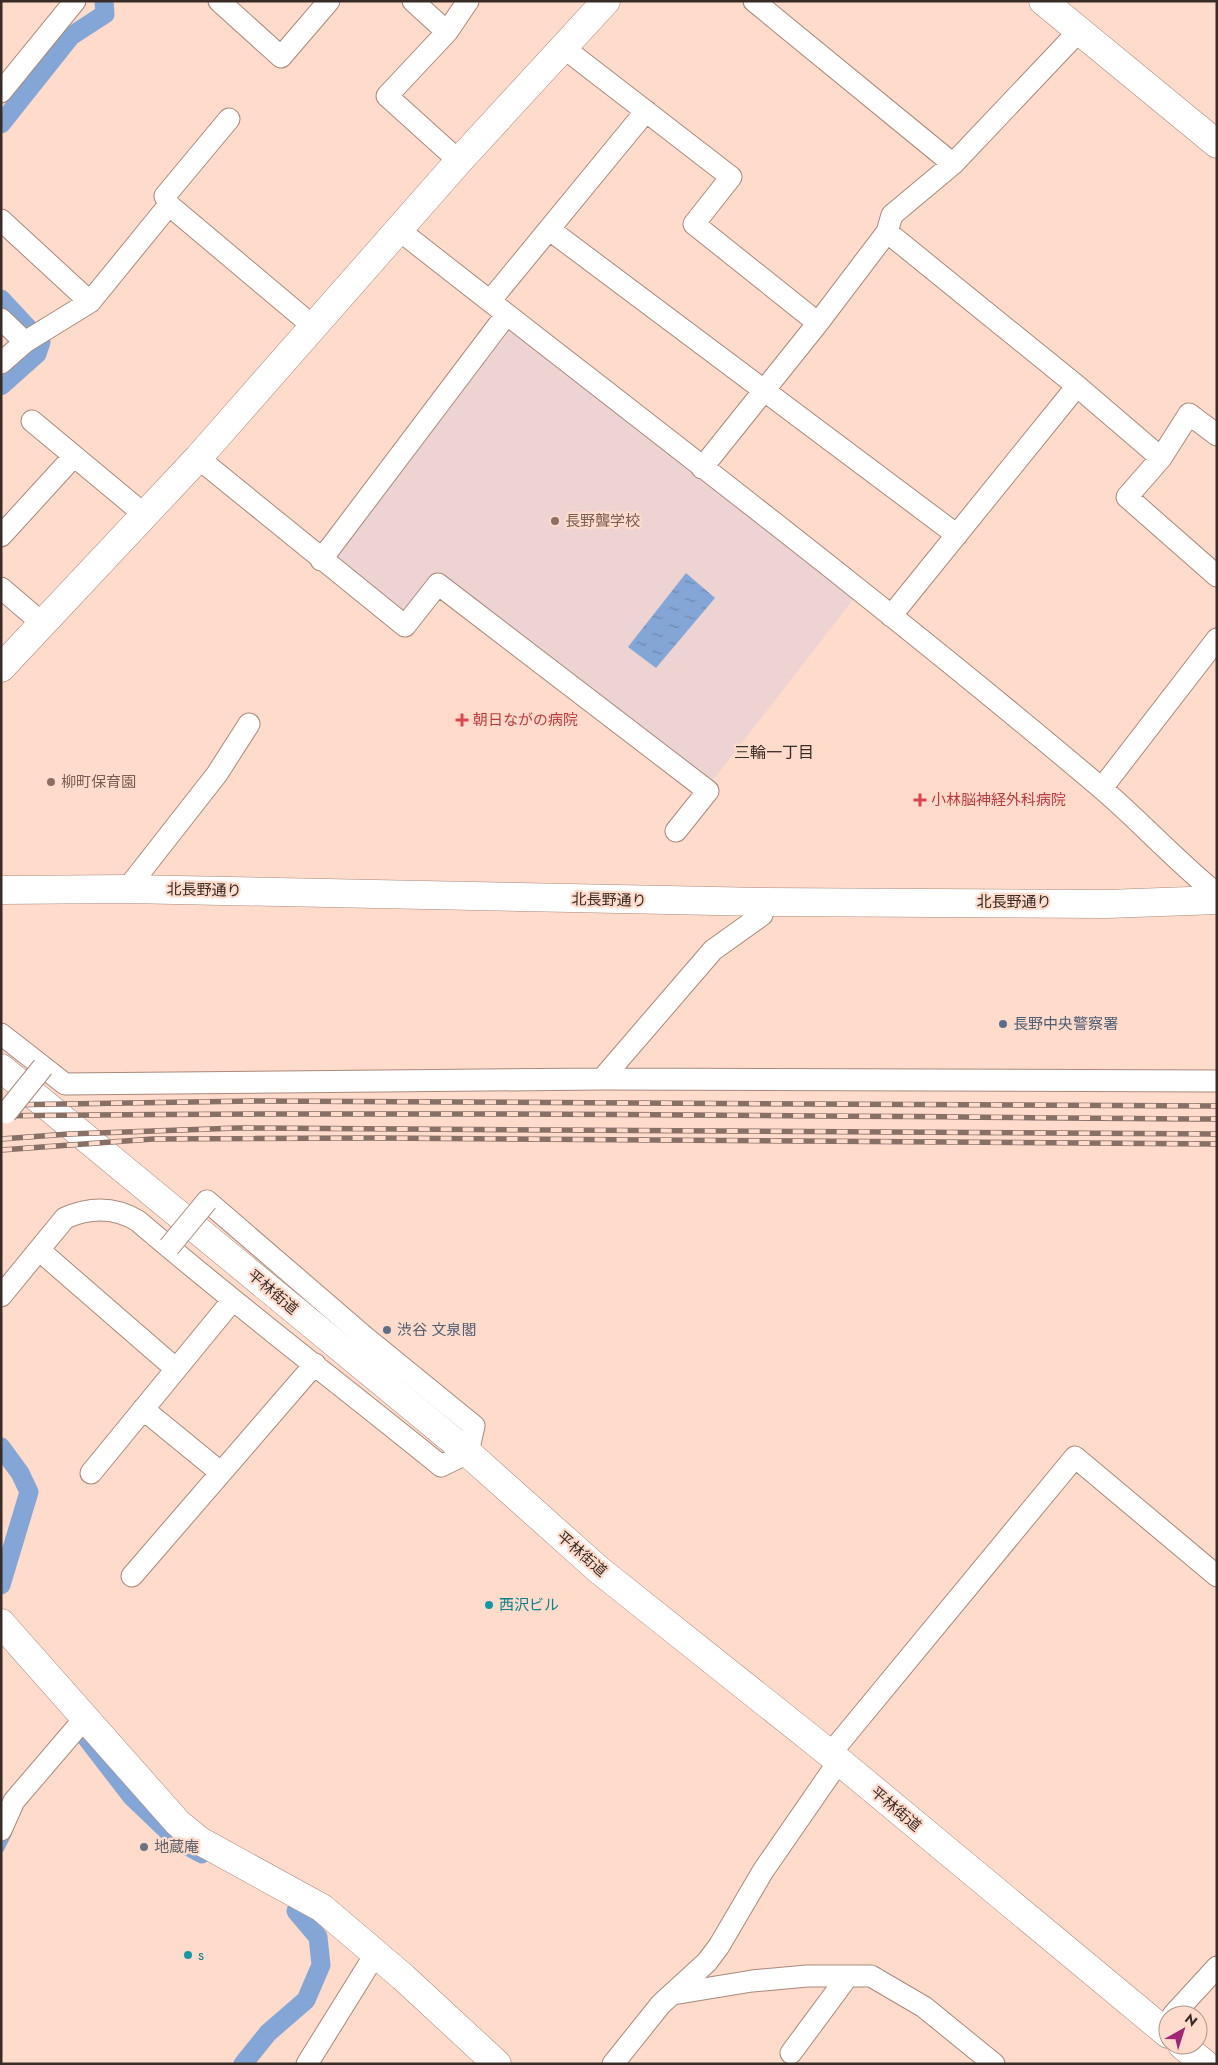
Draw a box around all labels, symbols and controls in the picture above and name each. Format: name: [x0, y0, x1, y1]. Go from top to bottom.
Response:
place label: 長野聾学校: [565, 510, 640, 532]
marker: 長野聾学校: [549, 515, 561, 527]
place label: 朝日ながの病院: [473, 709, 578, 731]
marker: 朝日ながの病院: [455, 713, 469, 727]
district label: 三輪一丁目: [734, 741, 814, 764]
place label: 柳町保育園: [61, 771, 136, 793]
marker: 柳町保育園: [45, 776, 57, 788]
place label: 小林脳神経外科病院: [931, 789, 1066, 811]
marker: 小林脳神経外科病院: [913, 793, 927, 807]
street label: 北長野通り: [166, 878, 242, 902]
street label: 北長野通り: [571, 888, 647, 912]
street label: 北長野通り: [976, 891, 1052, 913]
place label: 長野中央警察署: [1013, 1013, 1118, 1035]
marker: 長野中央警察署: [997, 1018, 1009, 1030]
street label: 平林街道: [243, 1264, 303, 1320]
place label: 渋谷 文泉閣: [397, 1319, 477, 1341]
marker: 渋谷 文泉閣: [381, 1324, 393, 1336]
street label: 平林街道: [552, 1526, 612, 1582]
place label: 西沢ビル: [499, 1594, 559, 1616]
marker: 西沢ビル: [483, 1599, 495, 1611]
street label: 平林街道: [866, 1781, 926, 1837]
place label: 地蔵庵: [154, 1836, 199, 1858]
marker: 地蔵庵: [138, 1841, 150, 1853]
place label: s: [198, 1944, 204, 1966]
marker: s: [182, 1949, 194, 1961]
north arrow: [1158, 2005, 1208, 2055]
text: N: [1181, 2009, 1202, 2031]

